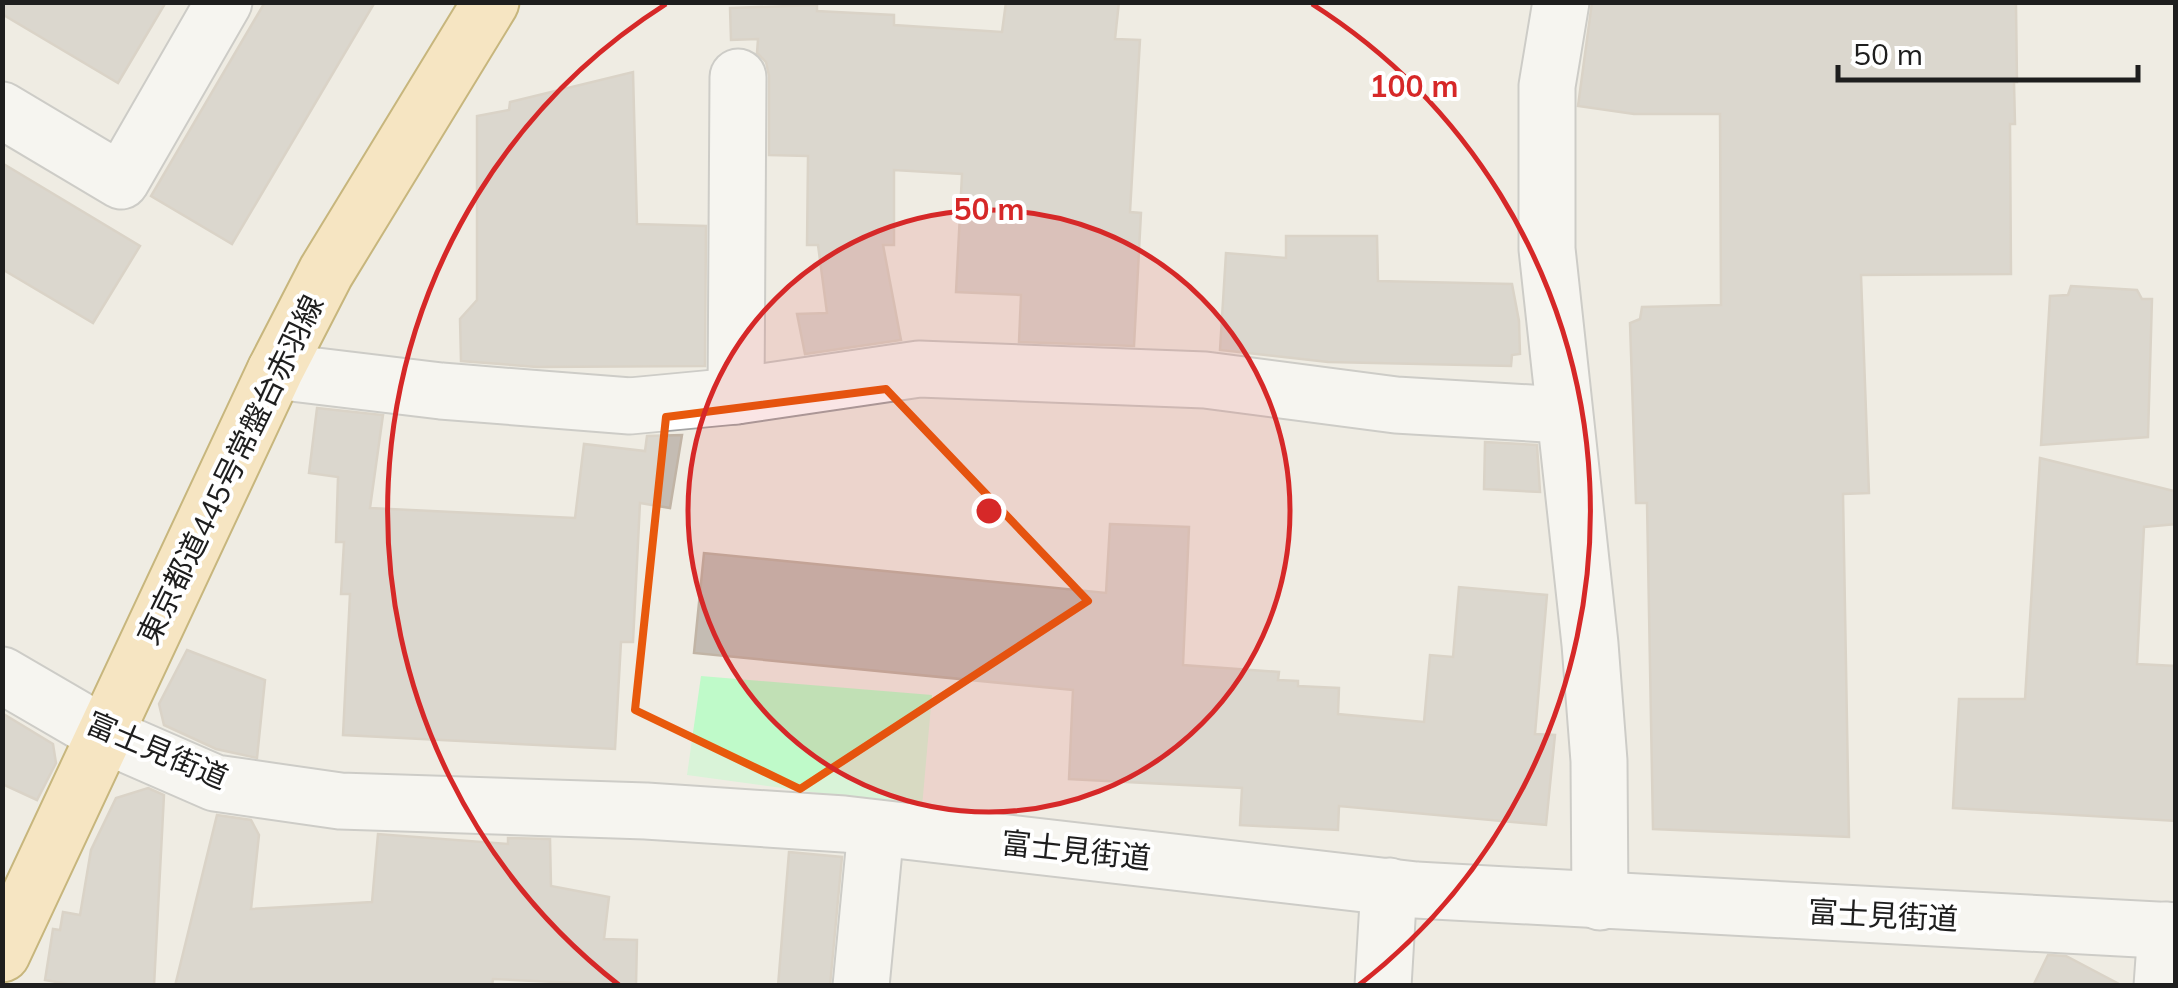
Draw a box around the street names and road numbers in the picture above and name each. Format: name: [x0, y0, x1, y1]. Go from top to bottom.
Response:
street label: 東京都道445号常盤台赤羽線: [129, 289, 331, 650]
street label: 富士見街道: [81, 703, 234, 797]
street label: 富士見街道: [1000, 823, 1153, 877]
street label: 富士見街道: [1807, 892, 1959, 938]

